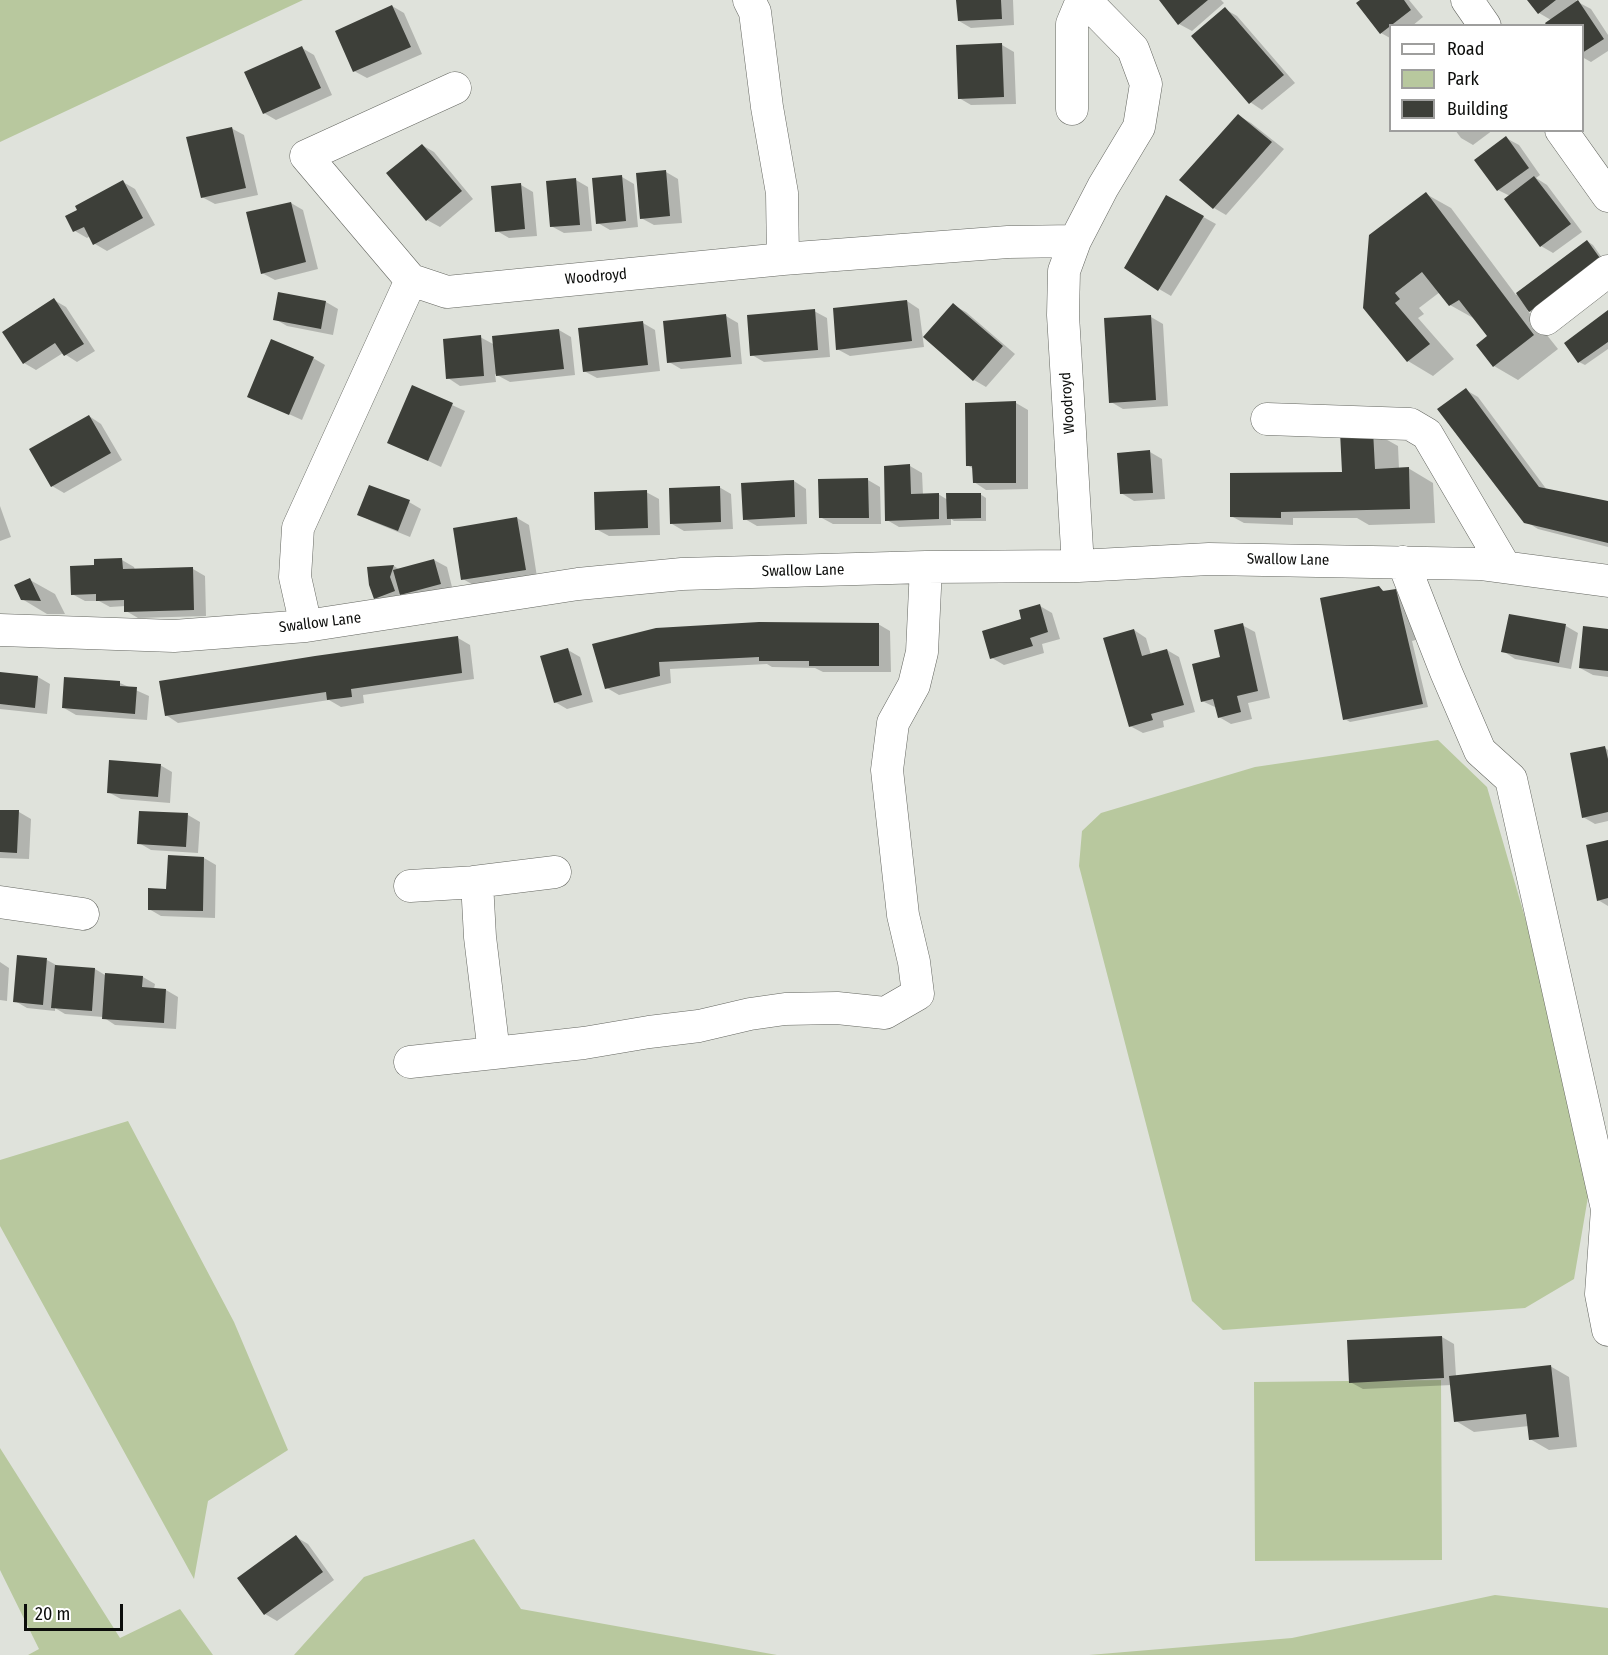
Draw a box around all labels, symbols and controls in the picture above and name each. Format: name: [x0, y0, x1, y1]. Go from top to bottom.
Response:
legend: [1389, 24, 1584, 132]
text: Road: [1447, 38, 1484, 60]
text: Park: [1447, 68, 1479, 90]
text: Building: [1447, 98, 1508, 120]
street label: Woodroyd: [564, 265, 628, 289]
street label: Woodroyd: [1057, 371, 1079, 435]
street label: Swallow Lane: [1247, 550, 1329, 570]
street label: Swallow Lane: [762, 561, 844, 581]
street label: Swallow Lane: [278, 609, 362, 637]
scale bar: [27, 1592, 126, 1630]
text: 20 m: [35, 1603, 70, 1625]

